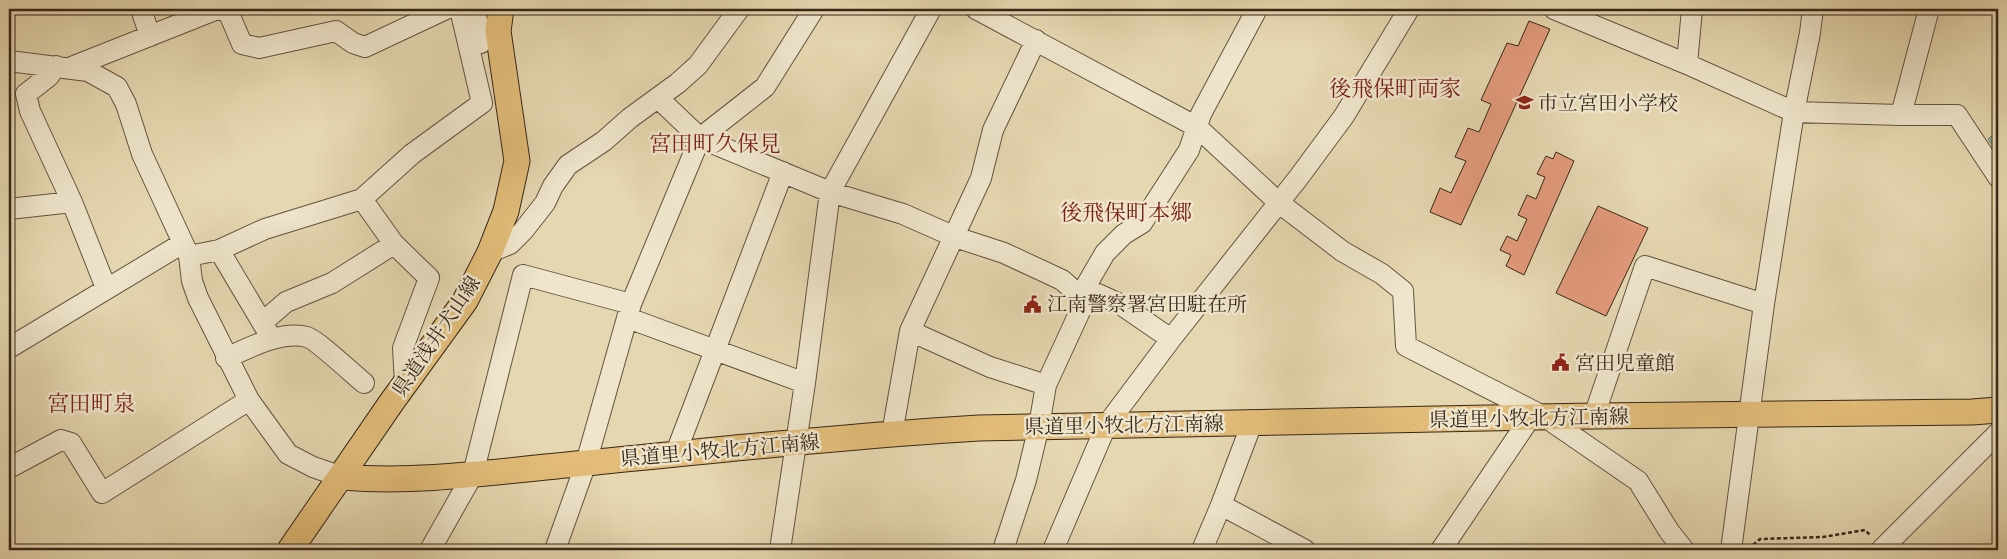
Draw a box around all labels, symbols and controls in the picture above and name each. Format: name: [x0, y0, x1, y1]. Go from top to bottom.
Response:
district label: 後飛保町両家: [1329, 72, 1461, 104]
place label: 市立宮田小学校: [1538, 88, 1678, 117]
school or university icon: 市立宮田小学校: [1514, 93, 1534, 113]
district label: 宮田町久保見: [649, 127, 781, 159]
district label: 後飛保町本郷: [1060, 196, 1192, 228]
street label: 県道浅井犬山線: [384, 270, 487, 402]
place label: 江南警察署宮田駐在所: [1047, 289, 1247, 318]
public building icon: 江南警察署宮田駐在所: [1023, 294, 1043, 314]
place label: 宮田児童館: [1575, 348, 1675, 377]
public building icon: 宮田児童館: [1551, 353, 1571, 373]
district label: 宮田町泉: [47, 387, 135, 419]
street label: 県道里小牧北方江南線: [1429, 401, 1629, 434]
street label: 県道里小牧北方江南線: [1024, 408, 1224, 441]
street label: 県道里小牧北方江南線: [619, 426, 821, 473]

